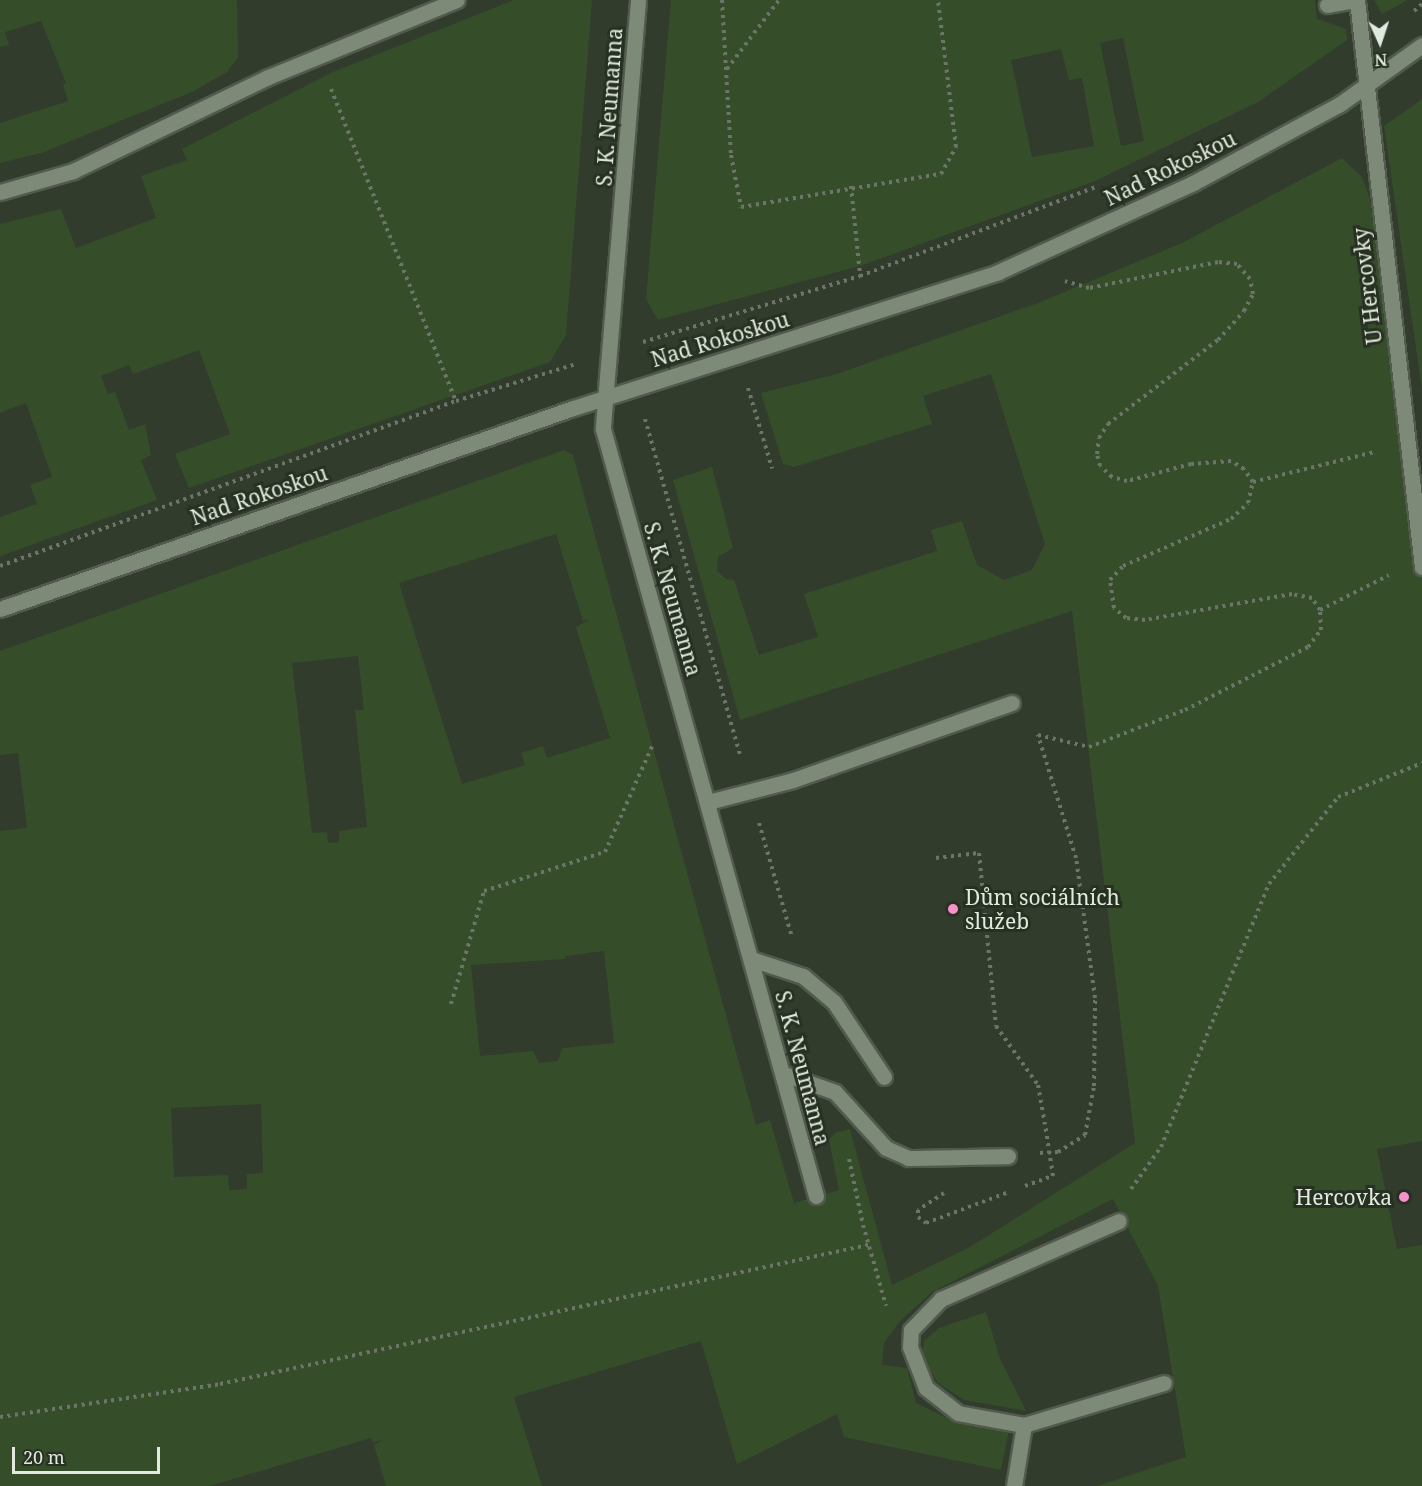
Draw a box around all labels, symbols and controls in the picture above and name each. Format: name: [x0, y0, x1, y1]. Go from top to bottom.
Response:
north arrow: [1350, 12, 1410, 72]
street label: S. K. Neumanna: [591, 27, 627, 187]
text: N: [1374, 49, 1388, 71]
street label: Nad Rokoskou: [1100, 125, 1240, 211]
street label: U Hercovky: [1347, 226, 1387, 346]
street label: Nad Rokoskou: [648, 306, 792, 372]
street label: Nad Rokoskou: [187, 460, 331, 530]
street label: S. K. Neumanna: [639, 519, 707, 679]
place label: Dům sociálních služeb: [965, 884, 1120, 934]
marker: Dům sociálních služeb: [946, 902, 960, 916]
street label: S. K. Neumanna: [770, 988, 836, 1148]
place label: Hercovka: [1296, 1184, 1392, 1210]
marker: Hercovka: [1397, 1190, 1411, 1204]
scale bar: [15, 1435, 164, 1473]
text: 20 m: [23, 1445, 65, 1469]

